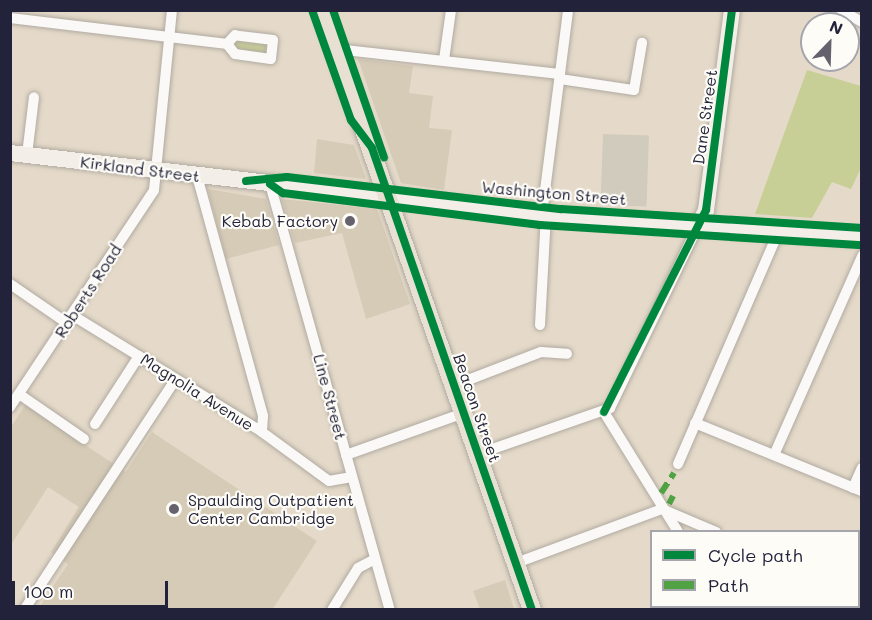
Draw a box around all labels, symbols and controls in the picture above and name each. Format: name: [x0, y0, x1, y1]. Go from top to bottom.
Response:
north arrow: [800, 12, 860, 72]
text: N: [827, 15, 846, 39]
street label: Dane Street: [689, 68, 721, 166]
street label: Kirkland Street: [79, 152, 201, 186]
street label: Washington Street: [481, 177, 627, 209]
place label: Kebab Factory: [222, 211, 338, 231]
marker: Kebab Factory: [343, 214, 357, 228]
street label: Roberts Road: [51, 241, 125, 341]
street label: Magnolia Avenue: [137, 349, 257, 435]
street label: Beacon Street: [449, 351, 505, 465]
street label: Line Street: [309, 352, 351, 442]
place label: Spaulding Outpatient Center Cambridge: [188, 490, 354, 528]
marker: Spaulding Outpatient Center Cambridge: [165, 500, 183, 518]
legend: [650, 530, 860, 608]
text: Cycle path: [708, 543, 803, 567]
scale bar: [15, 569, 171, 607]
text: Path: [708, 573, 748, 597]
text: 100 m: [23, 579, 73, 603]

